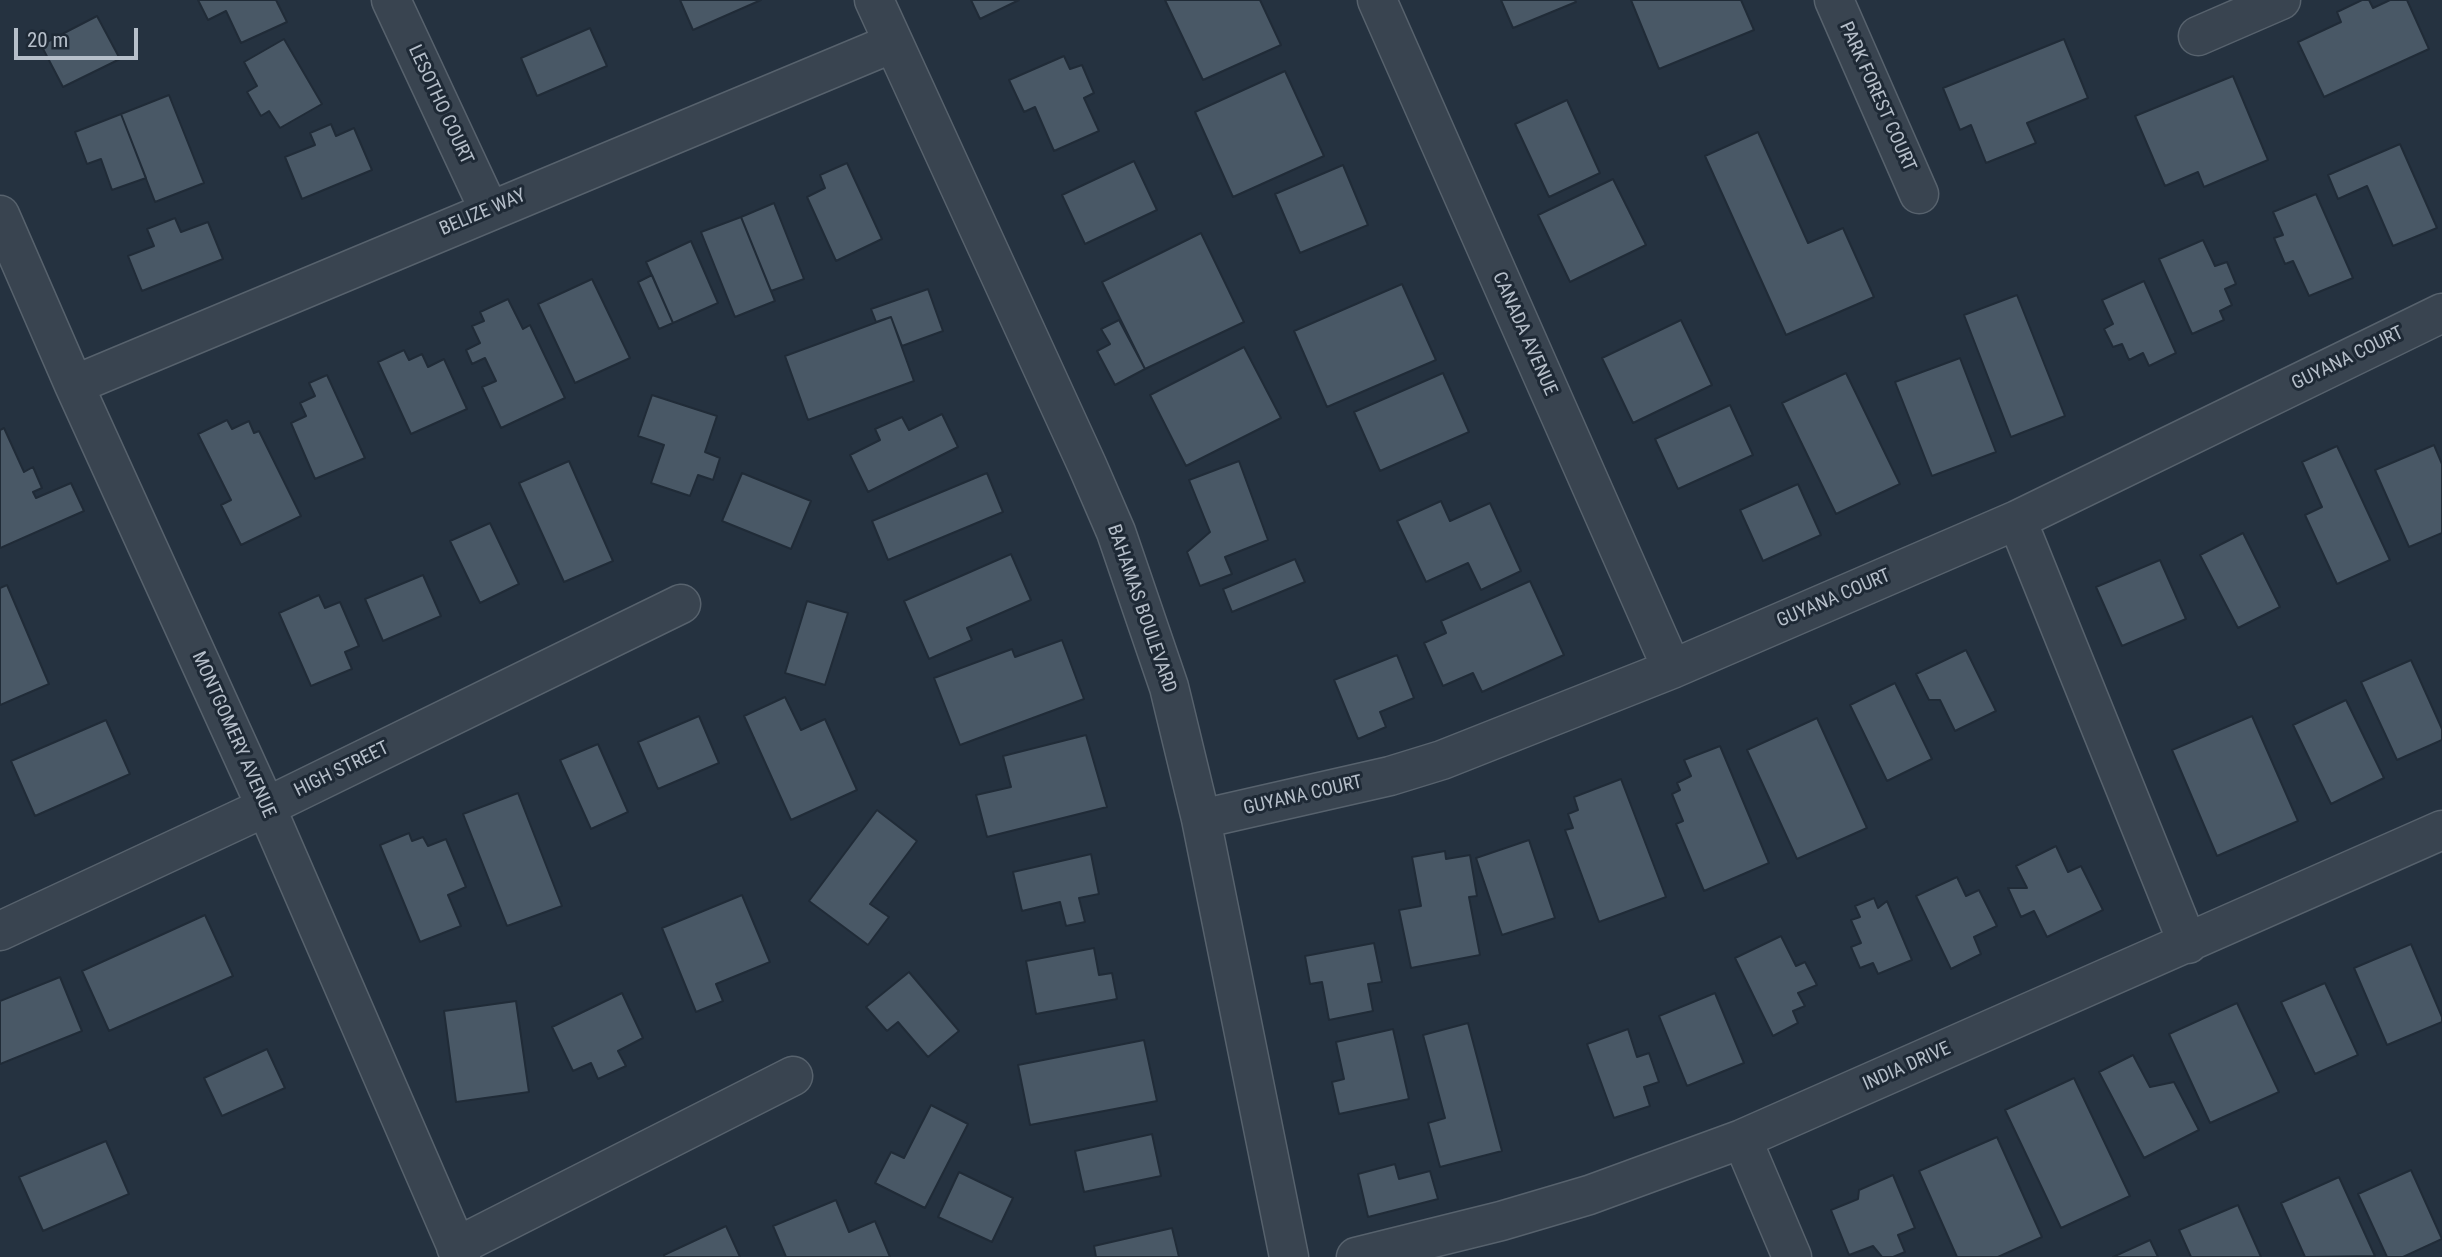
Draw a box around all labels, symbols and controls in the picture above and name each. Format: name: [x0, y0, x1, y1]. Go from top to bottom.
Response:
scale bar: [18, 14, 142, 58]
street label: PARK FOREST COURT: [1834, 19, 1920, 175]
text: 20 m: [27, 28, 68, 52]
street label: LESOTHO COURT: [402, 42, 478, 168]
street label: BELIZE WAY: [436, 185, 530, 241]
street label: CANADA AVENUE: [1487, 269, 1561, 399]
street label: GUYANA COURT: [2288, 322, 2408, 396]
street label: BAHAMAS BOULEVARD: [1101, 522, 1181, 696]
street label: GUYANA COURT: [1774, 565, 1894, 633]
street label: MONTGOMERY AVENUE: [186, 648, 280, 822]
street label: HIGH STREET: [291, 737, 393, 803]
street label: GUYANA COURT: [1241, 771, 1365, 821]
street label: INDIA DRIVE: [1860, 1038, 1954, 1096]

